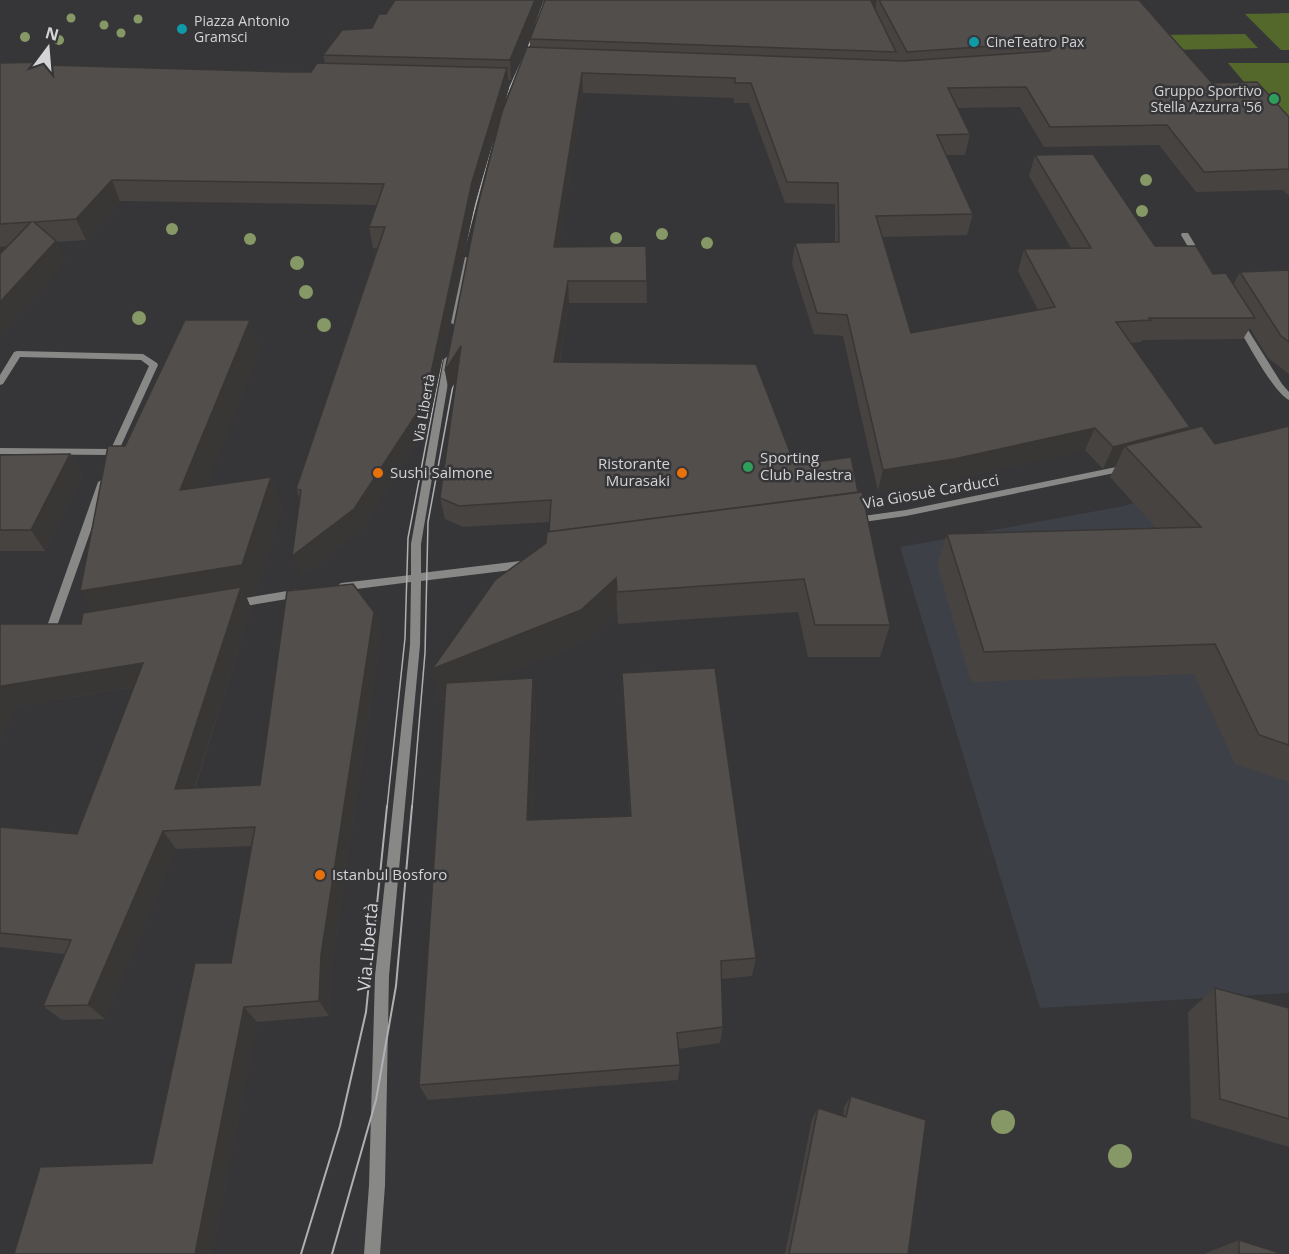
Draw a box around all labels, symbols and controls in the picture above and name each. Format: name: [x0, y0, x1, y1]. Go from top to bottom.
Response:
place label: Piazza Antonio Gramsci: [194, 11, 290, 46]
north arrow: [18, 18, 78, 78]
text: N: [43, 21, 61, 46]
marker: Piazza Antonio Gramsci: [175, 22, 189, 36]
place label: CineTeatro Pax: [986, 32, 1085, 51]
marker: CineTeatro Pax: [967, 35, 981, 49]
place label: Gruppo Sportivo Stella Azzurra '56: [1150, 81, 1262, 116]
marker: Gruppo Sportivo Stella Azzurra '56: [1267, 92, 1281, 106]
street label: Via Libertà: [408, 372, 439, 444]
place label: Sporting Club Palestra: [760, 447, 852, 484]
place label: Ristorante Murasaki: [598, 453, 670, 490]
marker: Sporting Club Palestra: [741, 460, 755, 474]
place label: Sushi Salmone: [390, 462, 492, 482]
marker: Sushi Salmone: [371, 466, 385, 480]
marker: Ristorante Murasaki: [675, 466, 689, 480]
street label: Via Giosuè Carducci: [861, 469, 1000, 513]
place label: Istanbul Bosforo: [332, 864, 447, 884]
marker: Istanbul Bosforo: [313, 868, 327, 882]
street label: Via Libertà: [351, 902, 383, 992]

